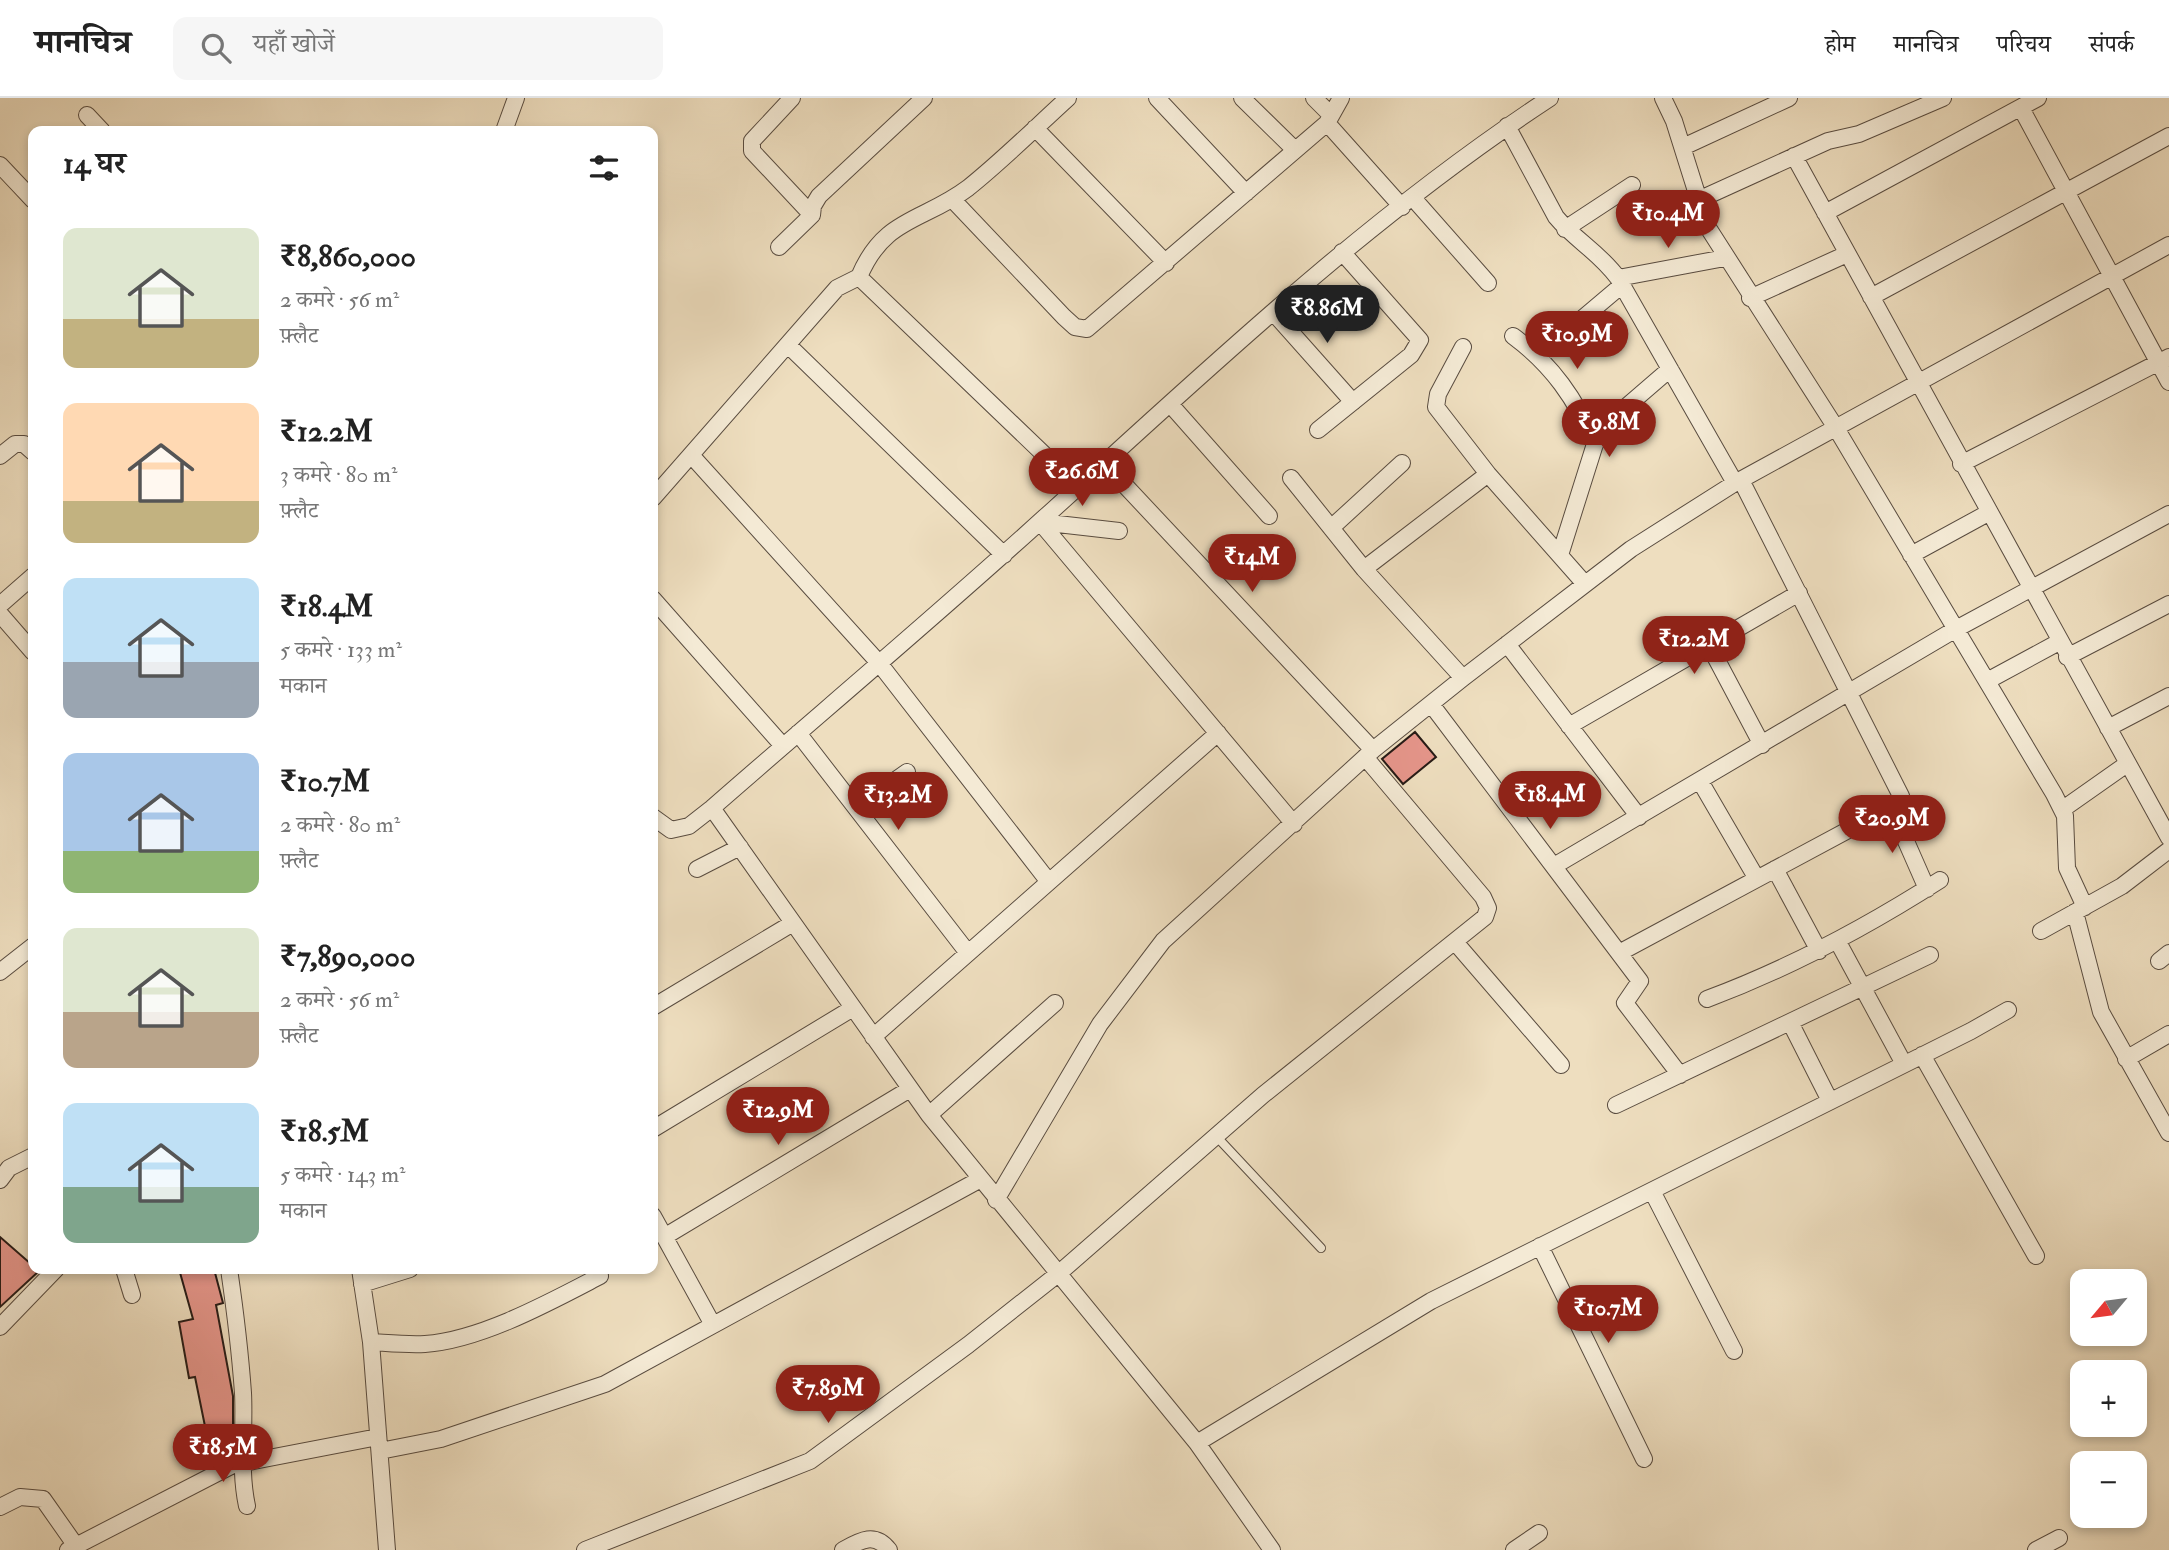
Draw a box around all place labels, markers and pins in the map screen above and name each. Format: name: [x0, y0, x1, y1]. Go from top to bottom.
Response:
pin: ₹10.4M: [1611, 190, 1725, 250]
pin: ₹8.86M: [1270, 286, 1384, 345]
pin: ₹10.9M: [1520, 312, 1634, 371]
pin: ₹9.8M: [1560, 400, 1658, 459]
pin: ₹26.6M: [1025, 448, 1139, 508]
pin: ₹14M: [1211, 534, 1293, 594]
pin: ₹12.2M: [1637, 616, 1751, 676]
pin: ₹13.2M: [841, 772, 955, 832]
pin: ₹18.4M: [1493, 772, 1607, 831]
pin: ₹20.9M: [1835, 796, 1949, 855]
pin: ₹12.9M: [721, 1088, 835, 1147]
pin: ₹10.7M: [1551, 1286, 1665, 1345]
pin: ₹7.89M: [771, 1366, 885, 1425]
pin: ₹18.5M: [166, 1424, 280, 1484]

